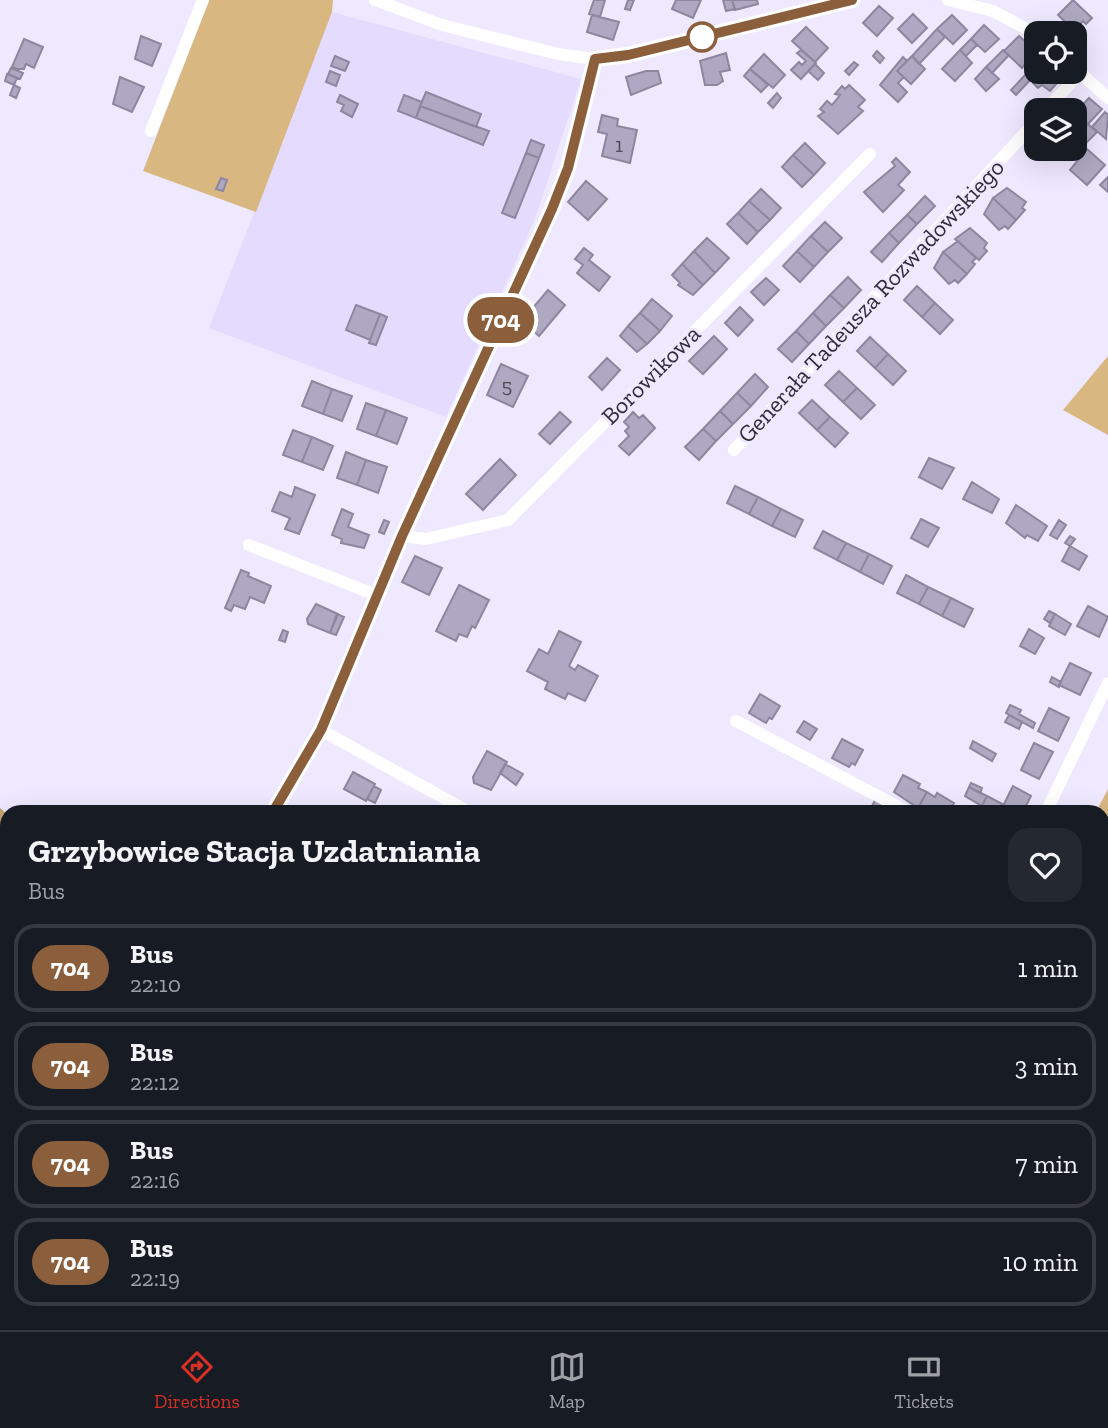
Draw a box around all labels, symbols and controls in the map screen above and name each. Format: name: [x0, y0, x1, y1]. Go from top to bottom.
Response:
map controls: [1024, 21, 1087, 161]
button: locate: [1024, 21, 1087, 84]
unlabelled marker: [687, 22, 717, 52]
button: layers: [1024, 98, 1087, 161]
house number: 1: [615, 132, 623, 157]
street label: Generała Tadeusza Rozwadowskiego: [731, 153, 1010, 449]
line badge: 704: [461, 297, 541, 343]
text: 704: [481, 305, 521, 334]
street label: Borowikowa: [595, 319, 707, 430]
house number: 5: [502, 373, 512, 398]
button: heart: [1008, 828, 1082, 902]
text: Grzybowice Stacja Uzdatniania: [28, 831, 480, 870]
text: Bus: [28, 877, 65, 905]
text: Bus: [130, 938, 173, 970]
text: 1 min: [1017, 952, 1078, 984]
text: 704: [51, 953, 90, 982]
text: 22:10: [130, 970, 181, 998]
text: Bus: [130, 1036, 173, 1068]
text: 3 min: [1015, 1050, 1078, 1082]
text: 704: [51, 1051, 90, 1080]
text: 22:12: [130, 1068, 180, 1096]
text: Bus: [130, 1134, 173, 1166]
text: 7 min: [1015, 1148, 1078, 1180]
text: 704: [51, 1149, 90, 1178]
text: 22:16: [130, 1166, 180, 1194]
text: Bus: [130, 1232, 173, 1264]
text: 10 min: [1002, 1246, 1078, 1278]
text: 704: [51, 1247, 90, 1276]
text: 22:19: [130, 1264, 180, 1292]
tab: Directions: [154, 1348, 240, 1413]
tab: Map: [548, 1348, 586, 1413]
tab: Tickets: [894, 1348, 954, 1413]

